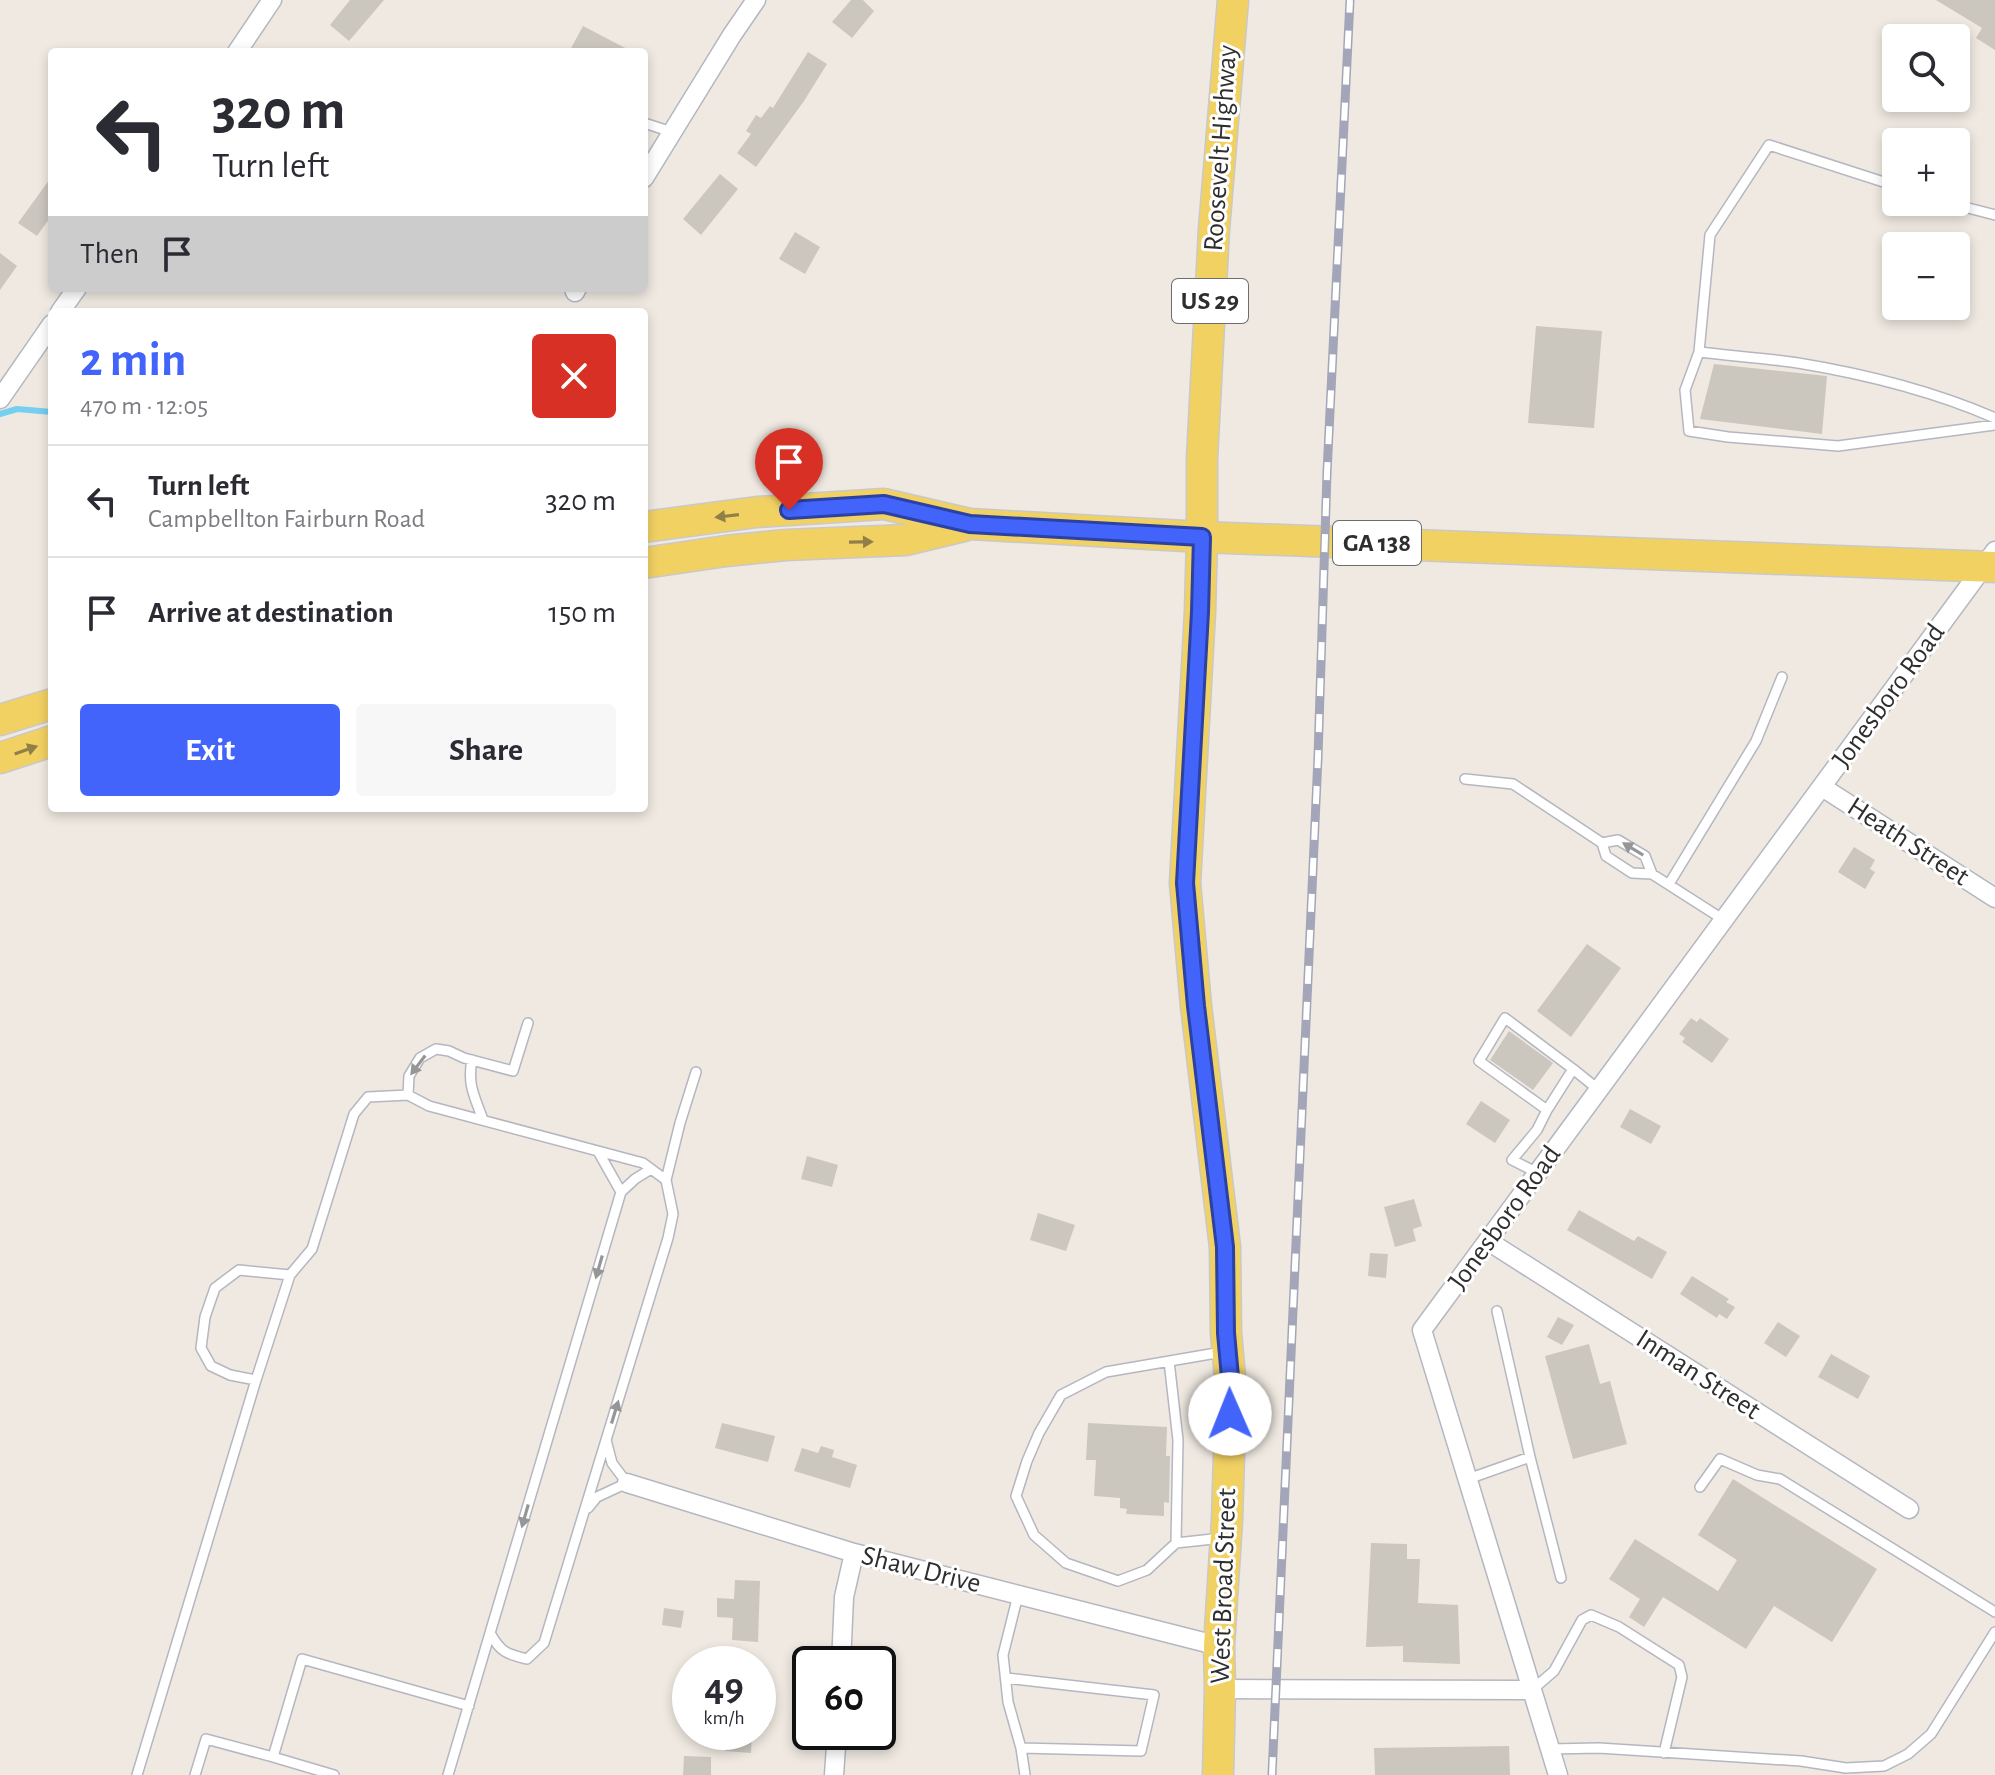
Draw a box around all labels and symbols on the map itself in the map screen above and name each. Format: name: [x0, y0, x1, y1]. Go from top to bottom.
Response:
street label: Roosevelt Highway: [1200, 44, 1242, 252]
road number: US 29: [1172, 279, 1248, 323]
pin: [755, 428, 823, 510]
one-way arrow: [714, 509, 739, 522]
road number: GA 138: [1333, 521, 1421, 565]
one-way arrow: [849, 535, 874, 548]
street label: Jonesboro Road: [1828, 619, 1950, 773]
one-way arrow: [14, 743, 38, 755]
street label: Heath Street: [1842, 793, 1974, 891]
one-way arrow: [1622, 842, 1644, 856]
one-way arrow: [409, 1055, 426, 1076]
street label: Jonesboro Road: [1444, 1141, 1566, 1295]
one-way arrow: [592, 1255, 605, 1279]
street label: Inman Street: [1631, 1325, 1765, 1425]
position arrow: [1188, 1372, 1272, 1456]
one-way arrow: [609, 1400, 622, 1424]
street label: West Broad Street: [1207, 1487, 1241, 1684]
one-way arrow: [518, 1504, 531, 1528]
street label: Shaw Drive: [859, 1542, 983, 1598]
speed limit sign: 60: [792, 1646, 896, 1750]

